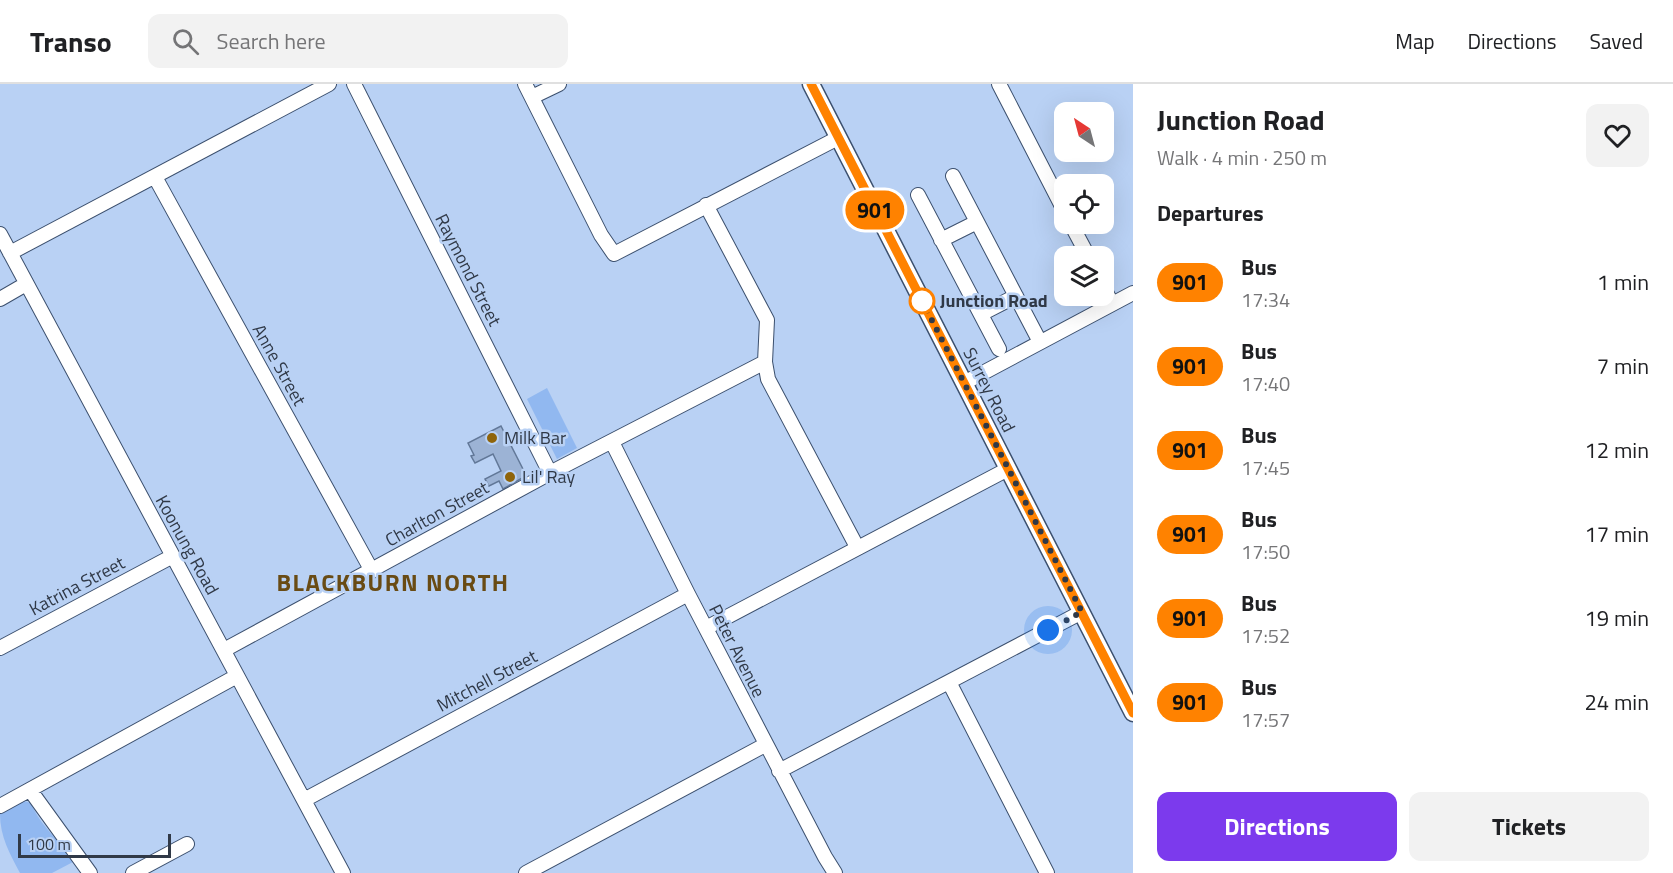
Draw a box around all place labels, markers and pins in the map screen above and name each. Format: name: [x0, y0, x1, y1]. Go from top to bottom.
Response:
place label: Junction Road: [940, 287, 1048, 314]
marker: Junction Road: [909, 288, 935, 314]
place label: Milk Bar: [504, 424, 566, 451]
marker: Milk Bar: [485, 431, 499, 445]
place label: Lil' Ray: [522, 463, 575, 490]
marker: Lil' Ray: [503, 470, 517, 484]

